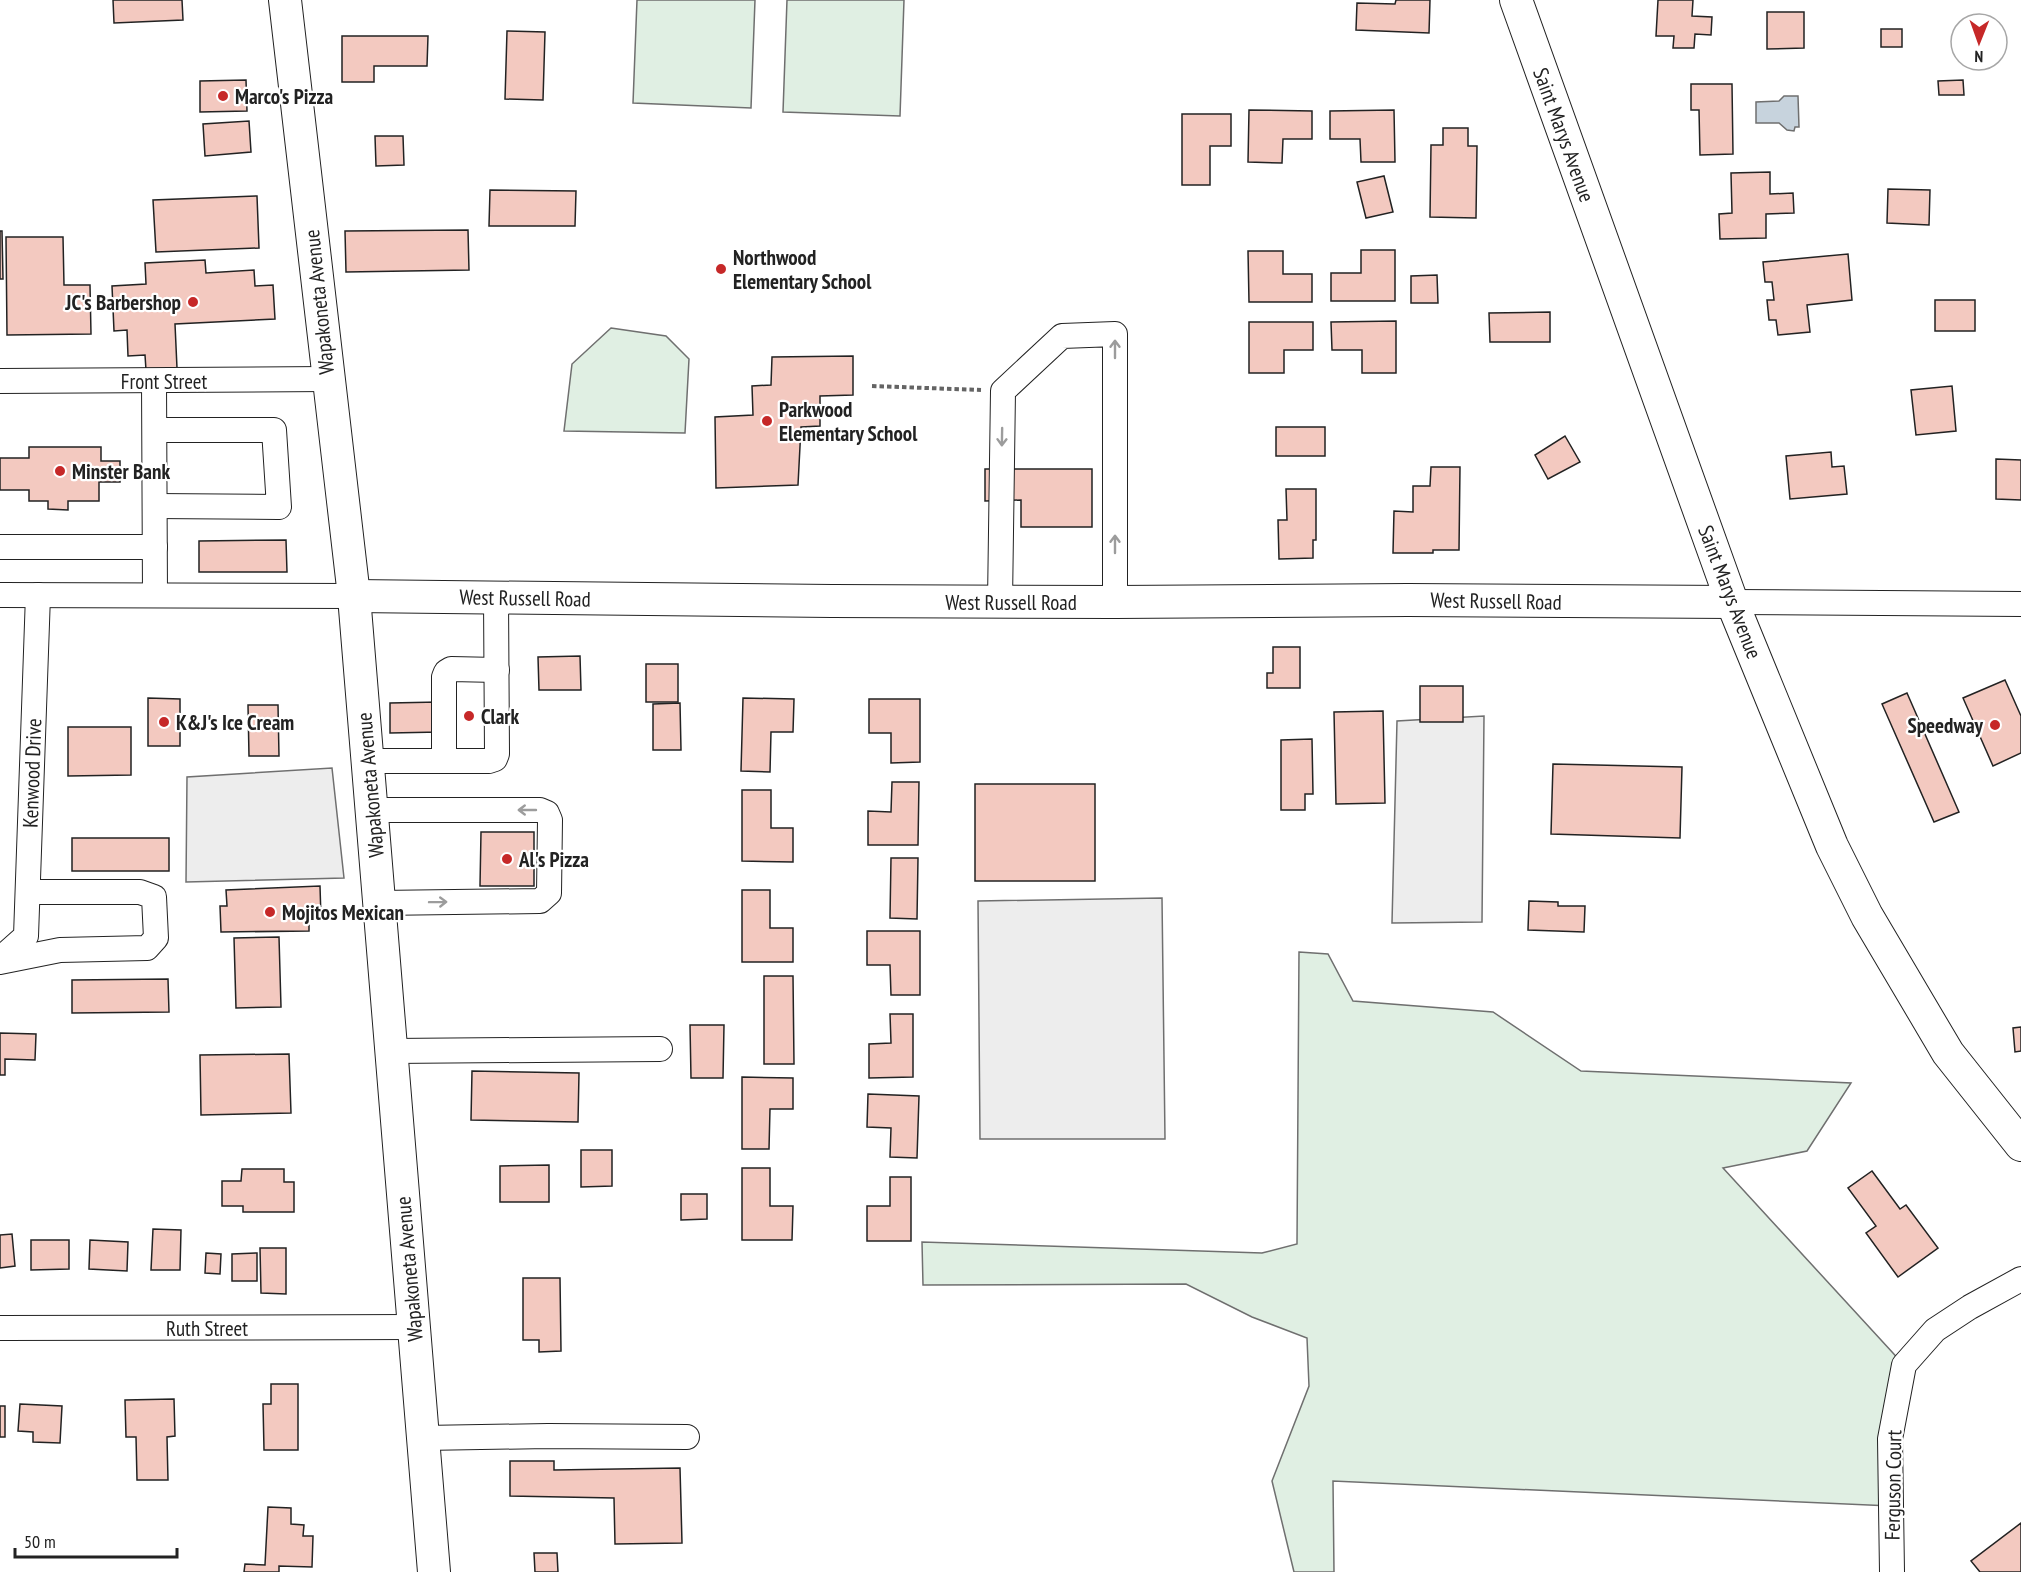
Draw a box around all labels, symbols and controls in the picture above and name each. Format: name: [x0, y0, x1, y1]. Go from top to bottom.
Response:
north arrow: [1949, 12, 2009, 72]
text: N: [1974, 47, 1983, 67]
street label: Saint Marys Avenue: [1527, 64, 1601, 206]
place label: Marco's Pizza: [235, 83, 334, 110]
marker: Marco's Pizza: [216, 89, 230, 103]
street label: Wapakoneta Avenue: [298, 228, 340, 376]
place label: Northwood Elementary School: [733, 244, 872, 295]
marker: Northwood Elementary School: [714, 262, 728, 276]
place label: JC's Barbershop: [64, 289, 181, 316]
marker: JC's Barbershop: [186, 295, 200, 309]
one-way arrow: [1109, 339, 1121, 359]
street label: Front Street: [121, 368, 207, 395]
place label: Parkwood Elementary School: [779, 396, 918, 447]
marker: Parkwood Elementary School: [760, 414, 774, 428]
one-way arrow: [996, 426, 1008, 446]
place label: Minster Bank: [72, 458, 170, 485]
marker: Minster Bank: [53, 464, 67, 478]
street label: Saint Marys Avenue: [1692, 521, 1768, 663]
one-way arrow: [1109, 534, 1121, 554]
street label: West Russell Road: [459, 583, 591, 613]
street label: West Russell Road: [1430, 586, 1562, 616]
street label: West Russell Road: [945, 589, 1077, 616]
place label: Clark: [481, 703, 520, 730]
place label: K&J's Ice Cream: [176, 709, 294, 736]
marker: Clark: [462, 709, 476, 723]
street label: Wapakoneta Avenue: [350, 711, 390, 859]
place label: Speedway: [1907, 712, 1984, 739]
marker: K&J's Ice Cream: [157, 715, 171, 729]
street label: Kenwood Drive: [17, 718, 47, 828]
marker: Speedway: [1988, 718, 2002, 732]
one-way arrow: [517, 804, 537, 816]
place label: Al's Pizza: [518, 846, 589, 873]
marker: Al's Pizza: [500, 852, 514, 866]
one-way arrow: [427, 896, 447, 908]
place label: Mojitos Mexican: [282, 899, 404, 926]
marker: Mojitos Mexican: [263, 905, 277, 919]
street label: Wapakoneta Avenue: [389, 1195, 429, 1343]
street label: Ruth Street: [166, 1315, 248, 1342]
street label: Ferguson Court: [1879, 1429, 1907, 1540]
scale bar: [15, 1521, 177, 1559]
text: 50 m: [24, 1530, 56, 1553]

